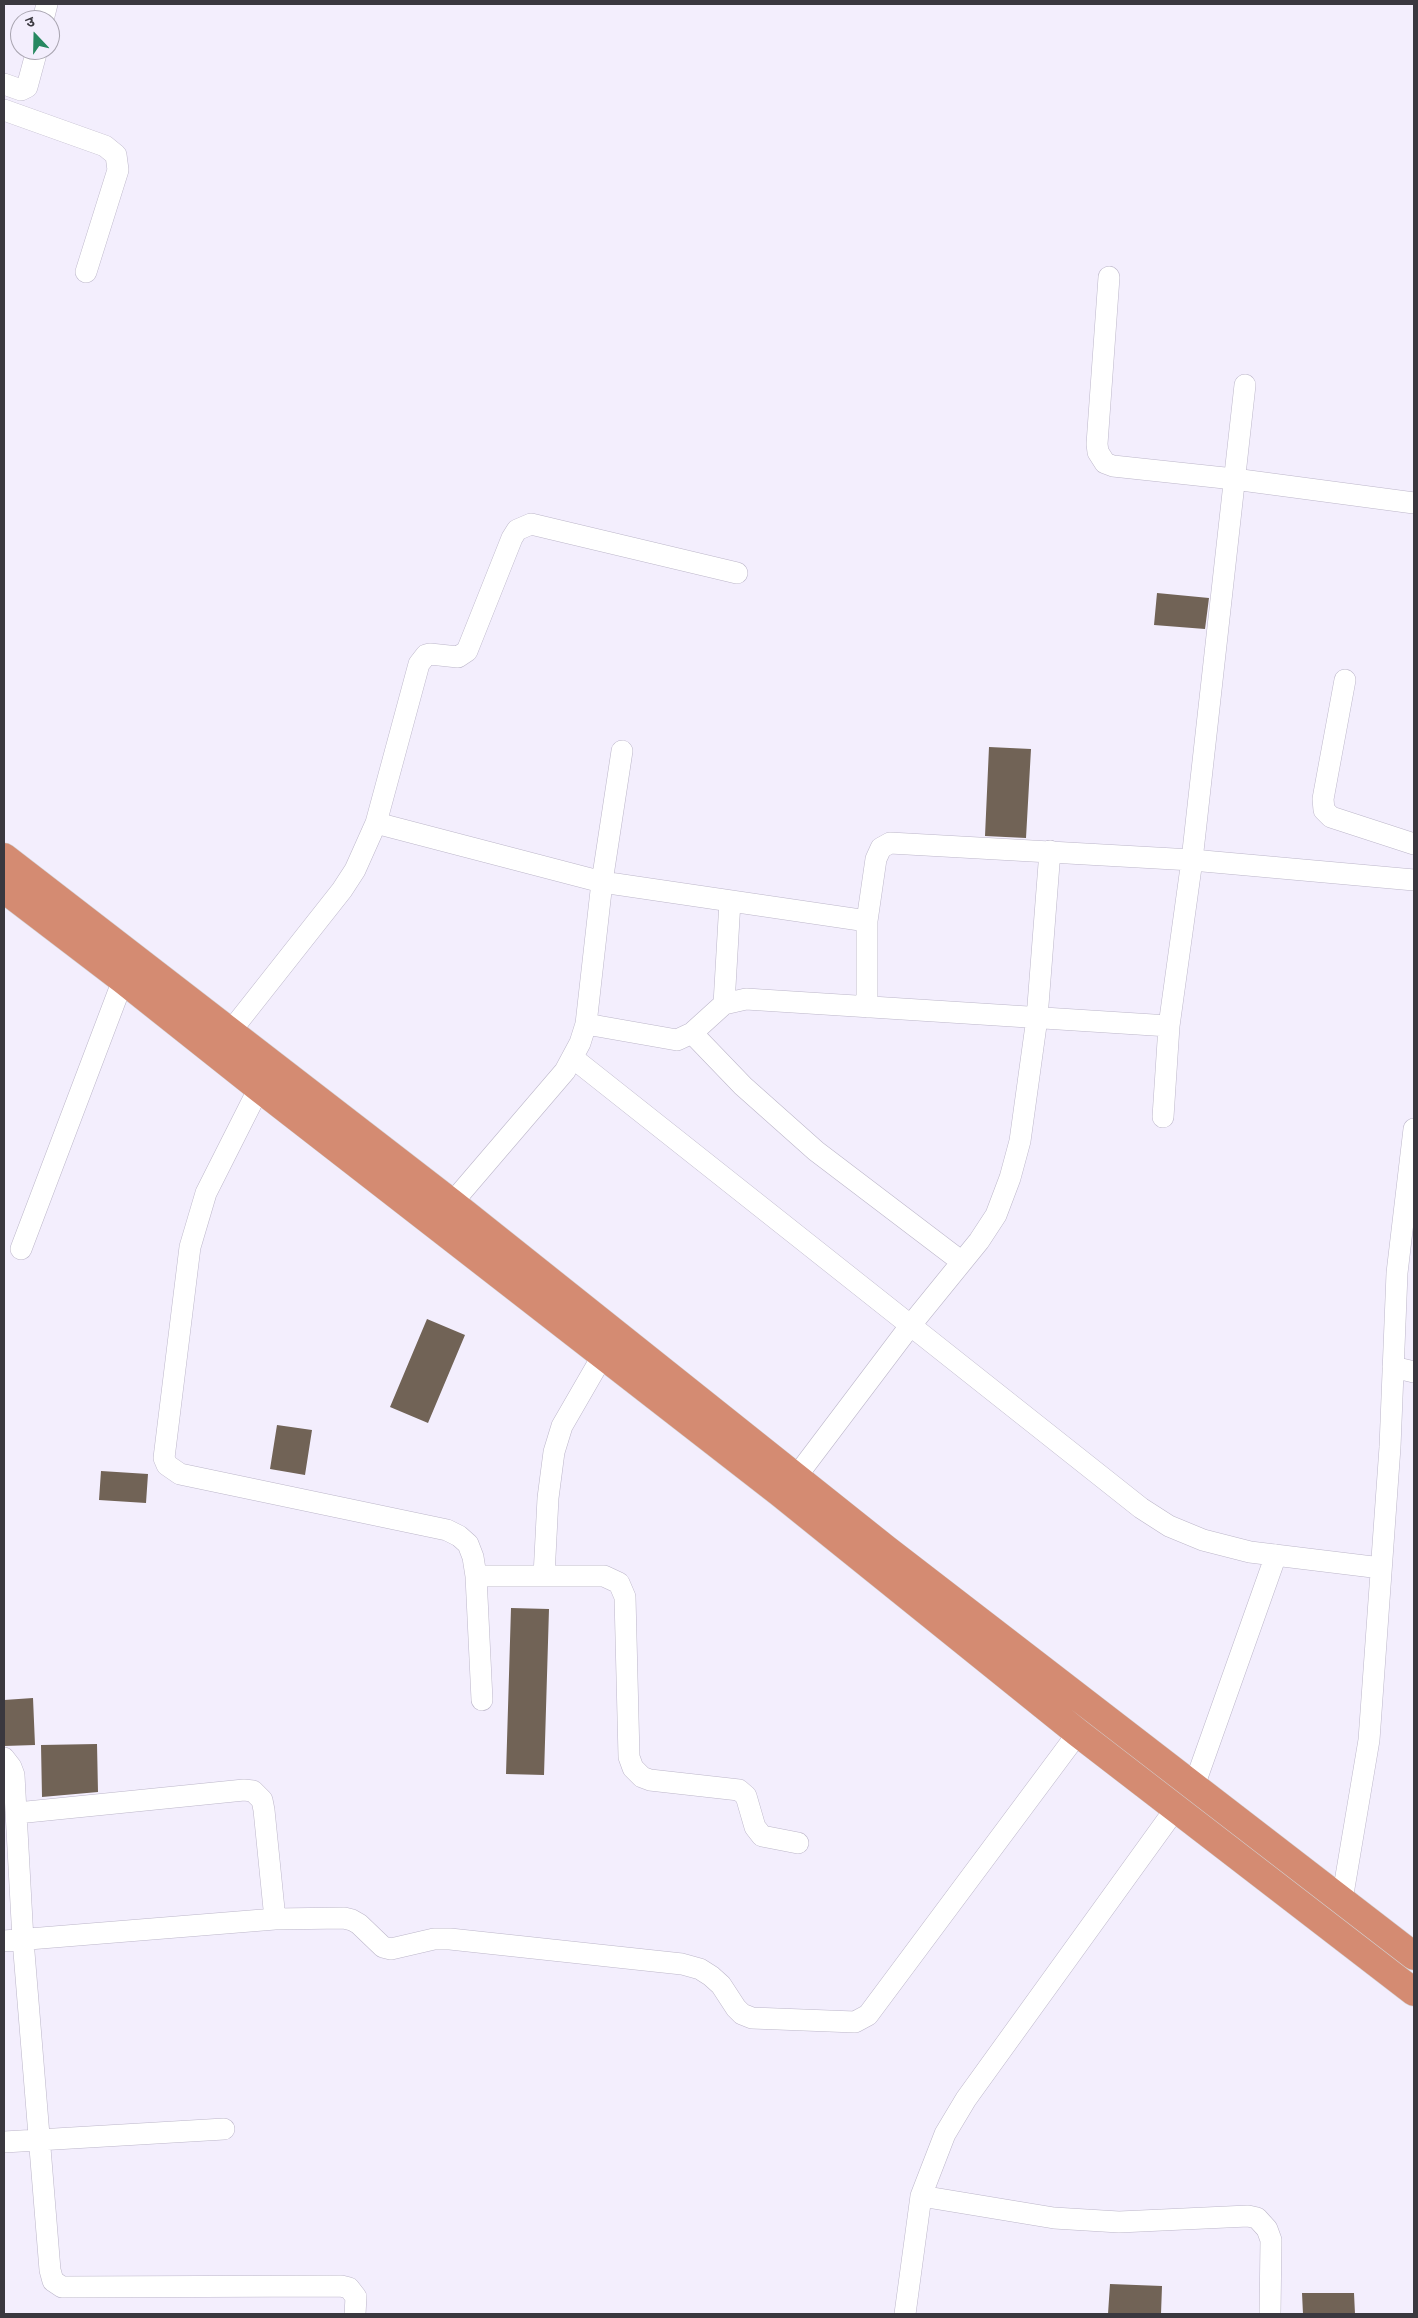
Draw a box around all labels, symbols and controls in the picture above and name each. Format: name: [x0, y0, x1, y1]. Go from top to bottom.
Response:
north arrow: [10, 10, 60, 60]
text: उ: [23, 13, 37, 31]

